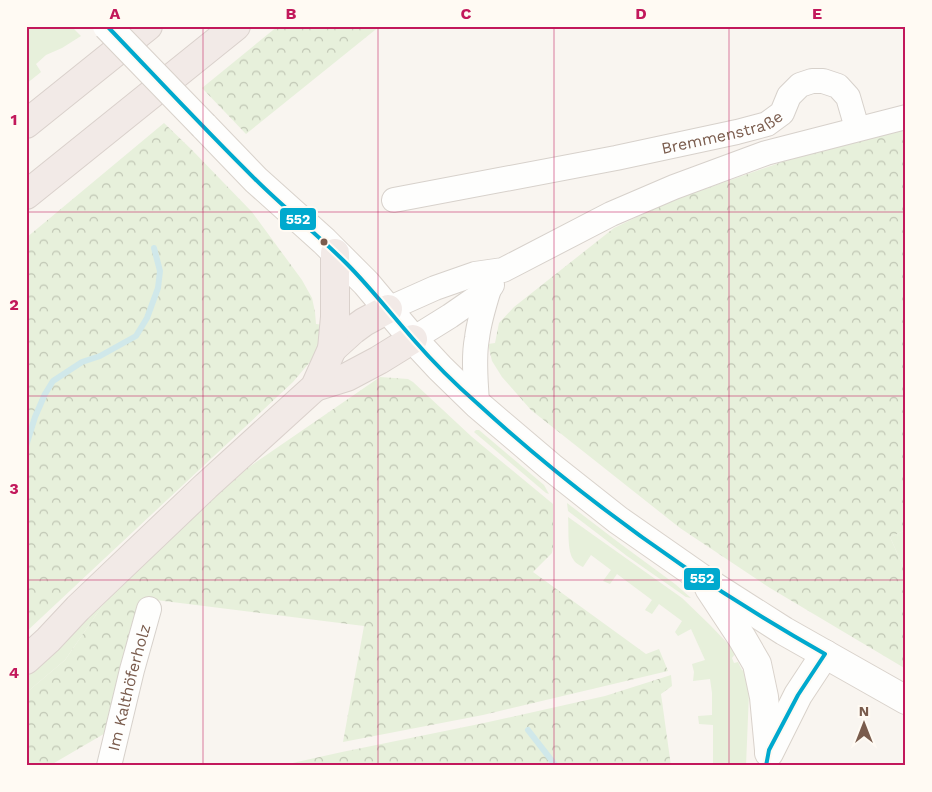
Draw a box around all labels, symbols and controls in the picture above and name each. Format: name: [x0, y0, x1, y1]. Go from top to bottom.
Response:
text: A: [110, 4, 121, 23]
text: B: [286, 4, 297, 23]
text: C: [461, 4, 472, 23]
text: D: [635, 4, 647, 23]
text: E: [812, 4, 822, 23]
street label: Bremmenstraße: [659, 106, 786, 158]
text: 1: [11, 110, 17, 129]
line badge: 552: [279, 207, 317, 231]
text: 552: [286, 211, 310, 227]
unlabelled marker: [319, 237, 329, 247]
text: 2: [9, 295, 19, 314]
text: 3: [9, 479, 19, 498]
line badge: 552: [683, 567, 721, 591]
text: 552: [690, 570, 714, 586]
street label: Im Kalthöferholz: [103, 622, 154, 753]
text: 4: [9, 663, 19, 682]
north arrow: [840, 700, 890, 750]
text: N: [859, 703, 869, 719]

